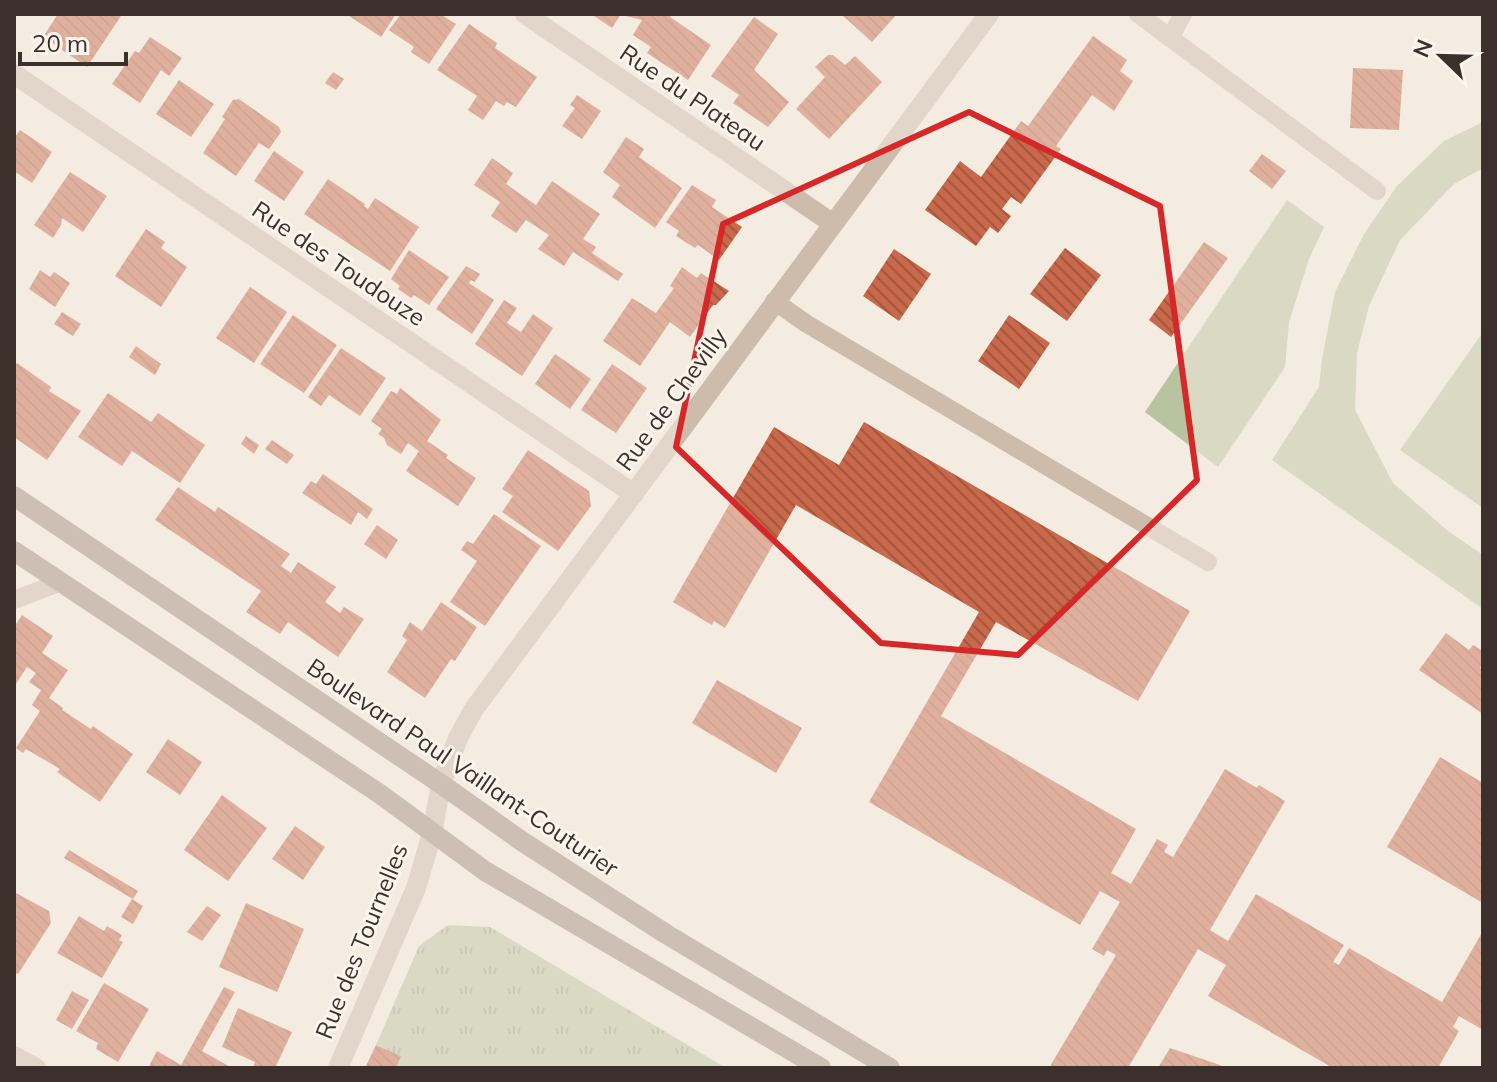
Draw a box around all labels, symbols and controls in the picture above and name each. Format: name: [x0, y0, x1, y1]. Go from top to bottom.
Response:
scale bar: [20, 16, 126, 66]
north arrow: [1401, 16, 1481, 96]
text: 20 m: [32, 28, 88, 58]
text: N: [1406, 35, 1439, 61]
street label: Rue du Plateau: [614, 37, 772, 157]
street label: Rue des Toudouze: [247, 194, 431, 332]
street label: Rue de Chevilly: [609, 321, 733, 476]
street label: Boulevard Paul Vaillant-Couturier: [302, 651, 625, 883]
street label: Rue des Tournelles: [308, 839, 414, 1043]

